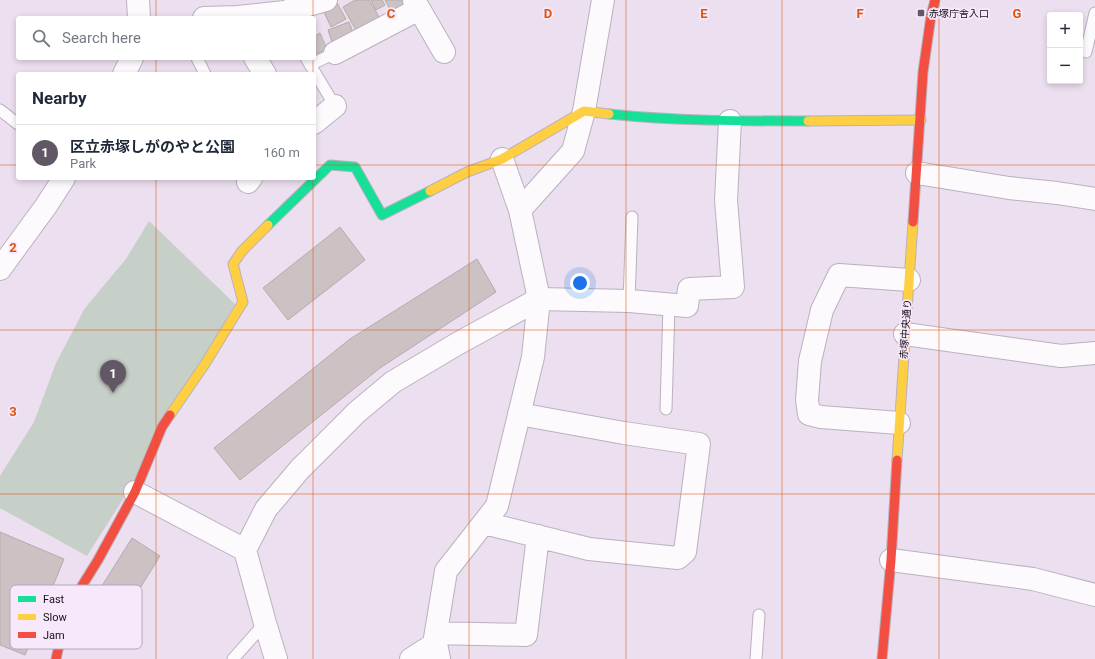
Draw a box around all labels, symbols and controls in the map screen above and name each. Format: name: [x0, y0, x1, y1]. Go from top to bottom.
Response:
text: C: [387, 6, 396, 21]
text: D: [544, 6, 552, 21]
text: E: [700, 6, 708, 21]
text: F: [856, 6, 864, 21]
text: G: [1013, 6, 1022, 21]
marker: 赤塚庁舎入口: [916, 8, 926, 18]
place label: 赤塚庁舎入口: [929, 8, 989, 19]
map controls: [1047, 12, 1083, 84]
button: +: [1047, 12, 1083, 48]
search box: [16, 16, 316, 60]
icon: search: [30, 27, 52, 49]
text: Search here: [62, 29, 141, 47]
button: −: [1047, 48, 1083, 84]
text: Nearby: [32, 88, 87, 108]
text: 区立赤塚しがのやと公園: [70, 138, 235, 156]
text: 1: [41, 145, 49, 160]
text: 160 m: [263, 145, 300, 160]
text: Park: [70, 156, 96, 171]
text: 2: [9, 240, 17, 255]
your location: [570, 273, 590, 293]
street label: 赤塚中央通り: [898, 299, 913, 359]
pin: 1: [100, 360, 126, 393]
text: 3: [9, 404, 17, 419]
legend: [10, 585, 142, 649]
text: Fast: [43, 593, 65, 606]
text: Slow: [43, 611, 67, 624]
text: Jam: [43, 629, 65, 642]

